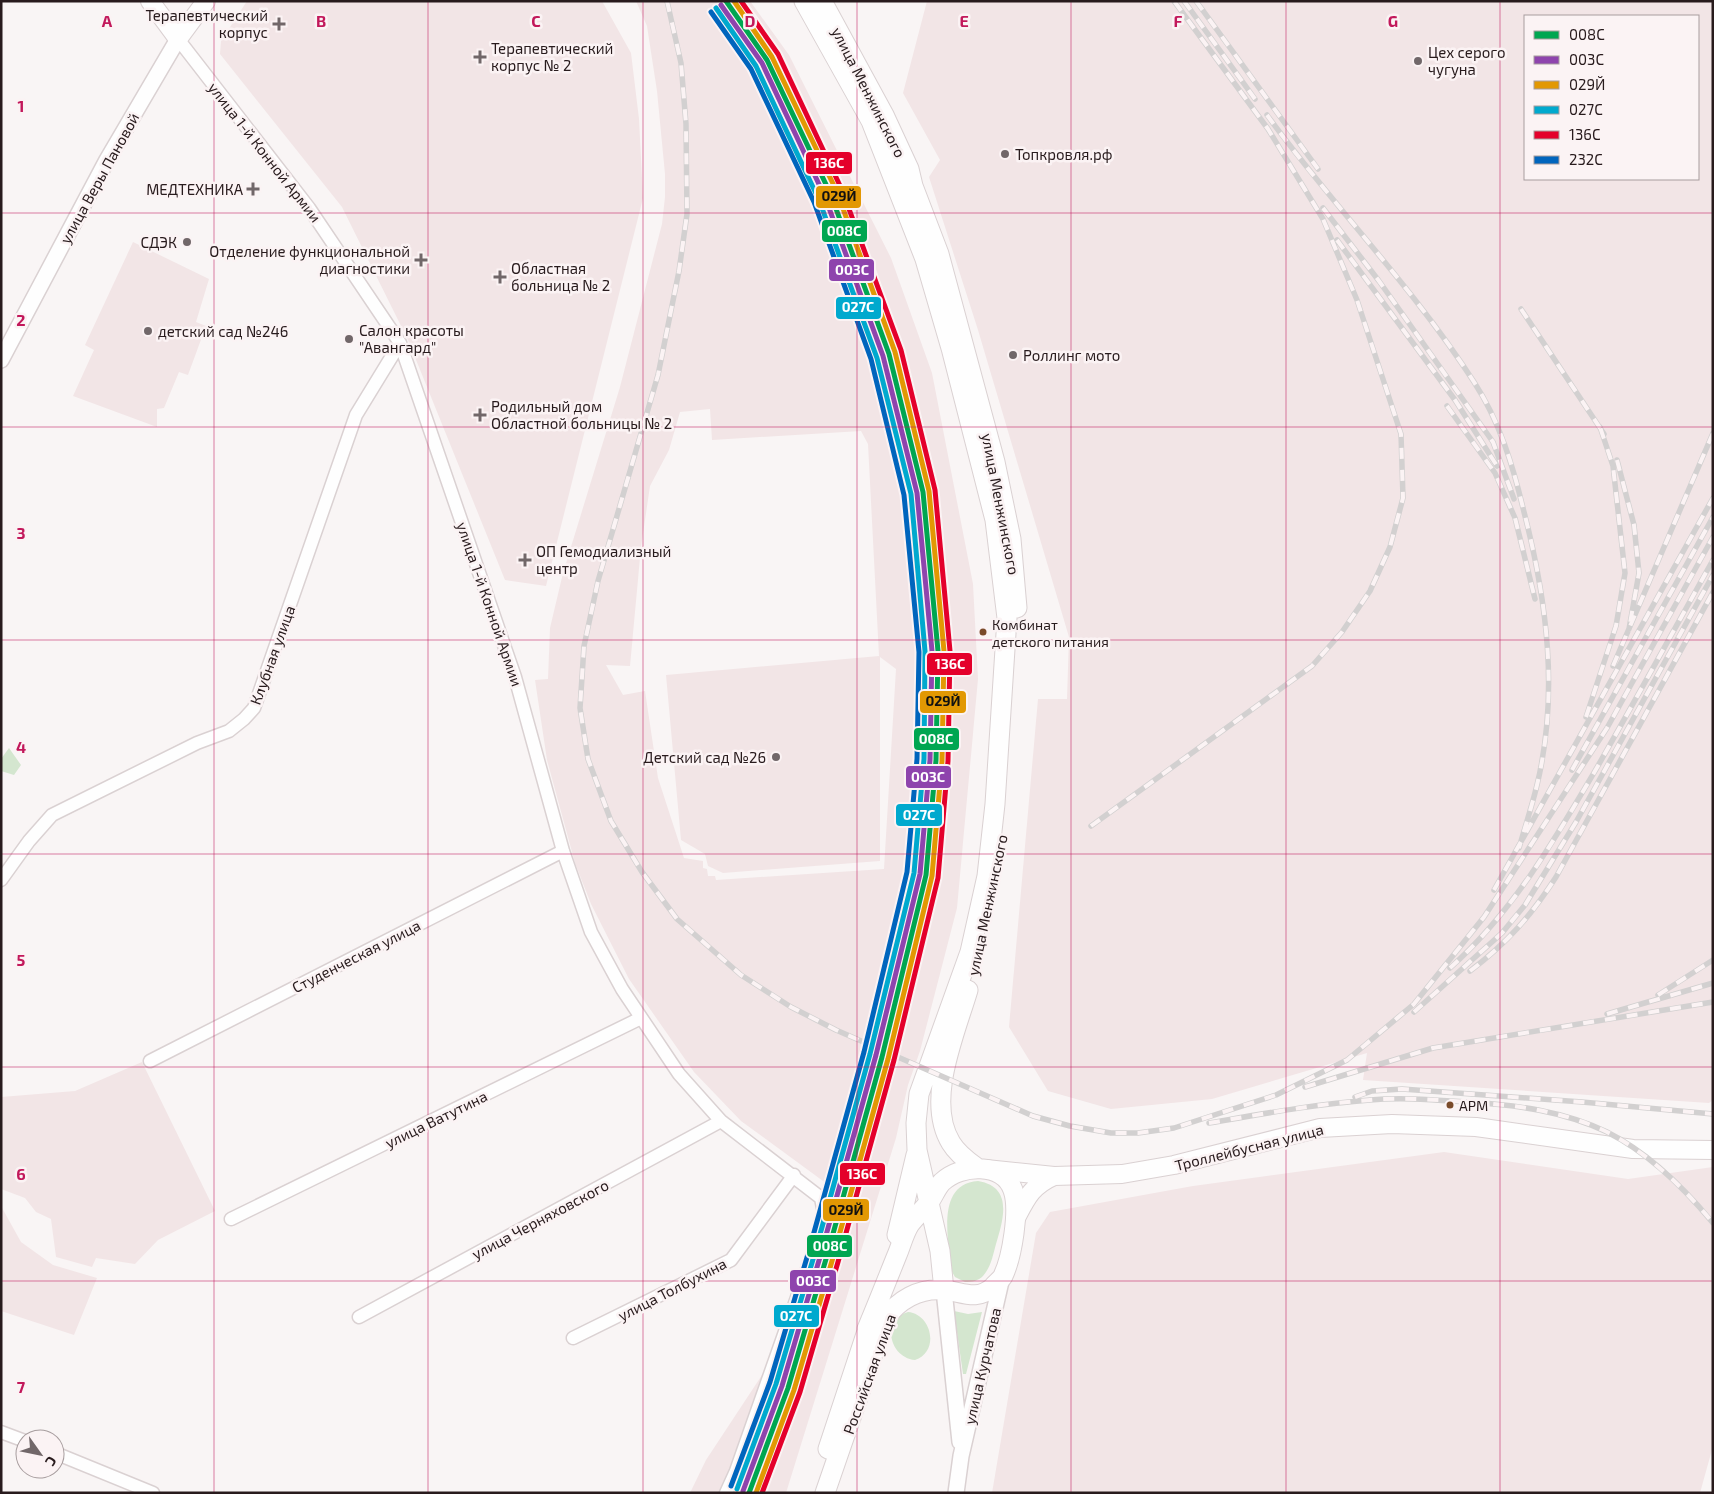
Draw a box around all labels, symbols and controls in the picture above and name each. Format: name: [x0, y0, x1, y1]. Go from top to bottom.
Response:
place label: Терапевтический корпус: [146, 6, 268, 42]
text: A: [102, 11, 113, 30]
text: B: [316, 11, 326, 30]
text: C: [531, 11, 541, 30]
text: D: [745, 11, 756, 30]
text: E: [959, 11, 969, 30]
text: F: [1174, 11, 1183, 30]
text: G: [1388, 11, 1398, 30]
legend: [1524, 15, 1699, 180]
marker: Терапевтический корпус: [272, 17, 286, 31]
street label: улица Менжинского: [827, 24, 910, 161]
text: 008С: [1569, 25, 1605, 43]
place label: Терапевтический корпус № 2: [491, 39, 613, 75]
place label: Цех серого чугуна: [1428, 43, 1506, 79]
marker: Терапевтический корпус № 2: [473, 50, 487, 64]
text: 003С: [1569, 50, 1604, 68]
marker: Цех серого чугуна: [1412, 55, 1424, 67]
text: 029Й: [1569, 75, 1605, 93]
street label: улица 1-й Конной Армии: [204, 78, 325, 226]
text: 1: [18, 96, 24, 115]
text: 027С: [1569, 100, 1603, 118]
street label: улица Веры Пановой: [56, 109, 143, 247]
text: 136С: [1569, 125, 1601, 143]
place label: Топкровля.рф: [1015, 145, 1112, 163]
marker: Топкровля.рф: [999, 148, 1011, 160]
text: 232C: [1569, 150, 1603, 168]
line badge: 136С: [805, 151, 853, 175]
text: 136С: [814, 154, 844, 171]
place label: МЕДТЕХНИКА: [146, 180, 244, 198]
marker: МЕДТЕХНИКА: [247, 183, 259, 195]
line badge: 029Й: [815, 185, 862, 209]
text: 029Й: [821, 187, 857, 204]
line badge: 008С: [821, 219, 868, 243]
text: 008С: [827, 222, 861, 239]
place label: СДЭК: [140, 233, 177, 251]
marker: СДЭК: [181, 236, 193, 248]
place label: Отделение функциональной диагностики: [209, 242, 410, 277]
marker: Отделение функциональной диагностики: [414, 253, 428, 267]
line badge: 003С: [828, 258, 875, 282]
place label: Областная больница № 2: [511, 259, 610, 294]
text: 003С: [835, 261, 869, 278]
marker: Областная больница № 2: [493, 270, 507, 284]
line badge: 027С: [835, 296, 882, 320]
text: 027С: [842, 298, 874, 315]
text: 2: [16, 310, 26, 329]
place label: Салон красоты "Авангард": [359, 321, 464, 356]
place label: детский сад №246: [158, 322, 288, 340]
marker: детский сад №246: [142, 325, 154, 337]
marker: Салон красоты "Авангард": [343, 333, 355, 345]
place label: Роллинг мото: [1023, 346, 1120, 364]
marker: Роллинг мото: [1007, 349, 1019, 361]
place label: Родильный дом Областной больницы № 2: [491, 397, 672, 432]
marker: Родильный дом Областной больницы № 2: [473, 408, 487, 422]
street label: улица Менжинского: [977, 432, 1024, 577]
street label: улица 1-й Конной Армии: [452, 519, 527, 689]
text: 3: [16, 523, 26, 542]
place label: ОП Гемодиализный центр: [536, 542, 671, 577]
marker: ОП Гемодиализный центр: [518, 553, 532, 567]
street label: Клубная улица: [246, 603, 299, 707]
place label: Комбинат детского питания: [992, 616, 1109, 650]
marker: Комбинат детского питания: [978, 627, 988, 637]
line badge: 136С: [926, 652, 973, 676]
text: 136С: [935, 655, 965, 672]
line badge: 029Й: [919, 690, 967, 714]
text: 029Й: [925, 692, 961, 709]
line badge: 008С: [913, 727, 960, 751]
text: 008С: [919, 730, 953, 747]
text: 4: [16, 737, 26, 756]
place label: Детский сад №26: [643, 748, 766, 766]
marker: Детский сад №26: [770, 751, 782, 763]
line badge: 003С: [905, 765, 952, 789]
text: 003С: [911, 768, 945, 785]
line badge: 027С: [895, 803, 943, 827]
text: 027С: [903, 806, 935, 823]
street label: улица Менжинского: [963, 833, 1012, 977]
street label: Студенческая улица: [289, 916, 424, 997]
text: 5: [17, 950, 26, 969]
street label: улица Ватутина: [382, 1087, 490, 1152]
place label: АРМ: [1459, 1097, 1488, 1114]
marker: АРМ: [1445, 1100, 1455, 1110]
street label: Троллейбусная улица: [1173, 1120, 1325, 1175]
line badge: 136С: [839, 1162, 886, 1186]
text: 6: [16, 1164, 26, 1183]
text: 136С: [847, 1165, 877, 1182]
street label: улица Черняховского: [469, 1175, 612, 1264]
line badge: 029Й: [822, 1198, 870, 1222]
text: 029Й: [828, 1201, 864, 1218]
line badge: 008С: [806, 1234, 853, 1258]
text: 008С: [813, 1237, 847, 1254]
street label: улица Толбухина: [615, 1254, 730, 1325]
line badge: 003С: [789, 1269, 837, 1293]
text: 003С: [796, 1272, 830, 1289]
line badge: 027С: [773, 1304, 820, 1328]
street label: улица Курчатова: [960, 1306, 1005, 1426]
text: 027С: [780, 1307, 812, 1324]
street label: Российская улица: [839, 1311, 900, 1437]
text: 7: [17, 1377, 26, 1396]
north arrow: [15, 1429, 65, 1479]
text: С: [42, 1453, 61, 1469]

